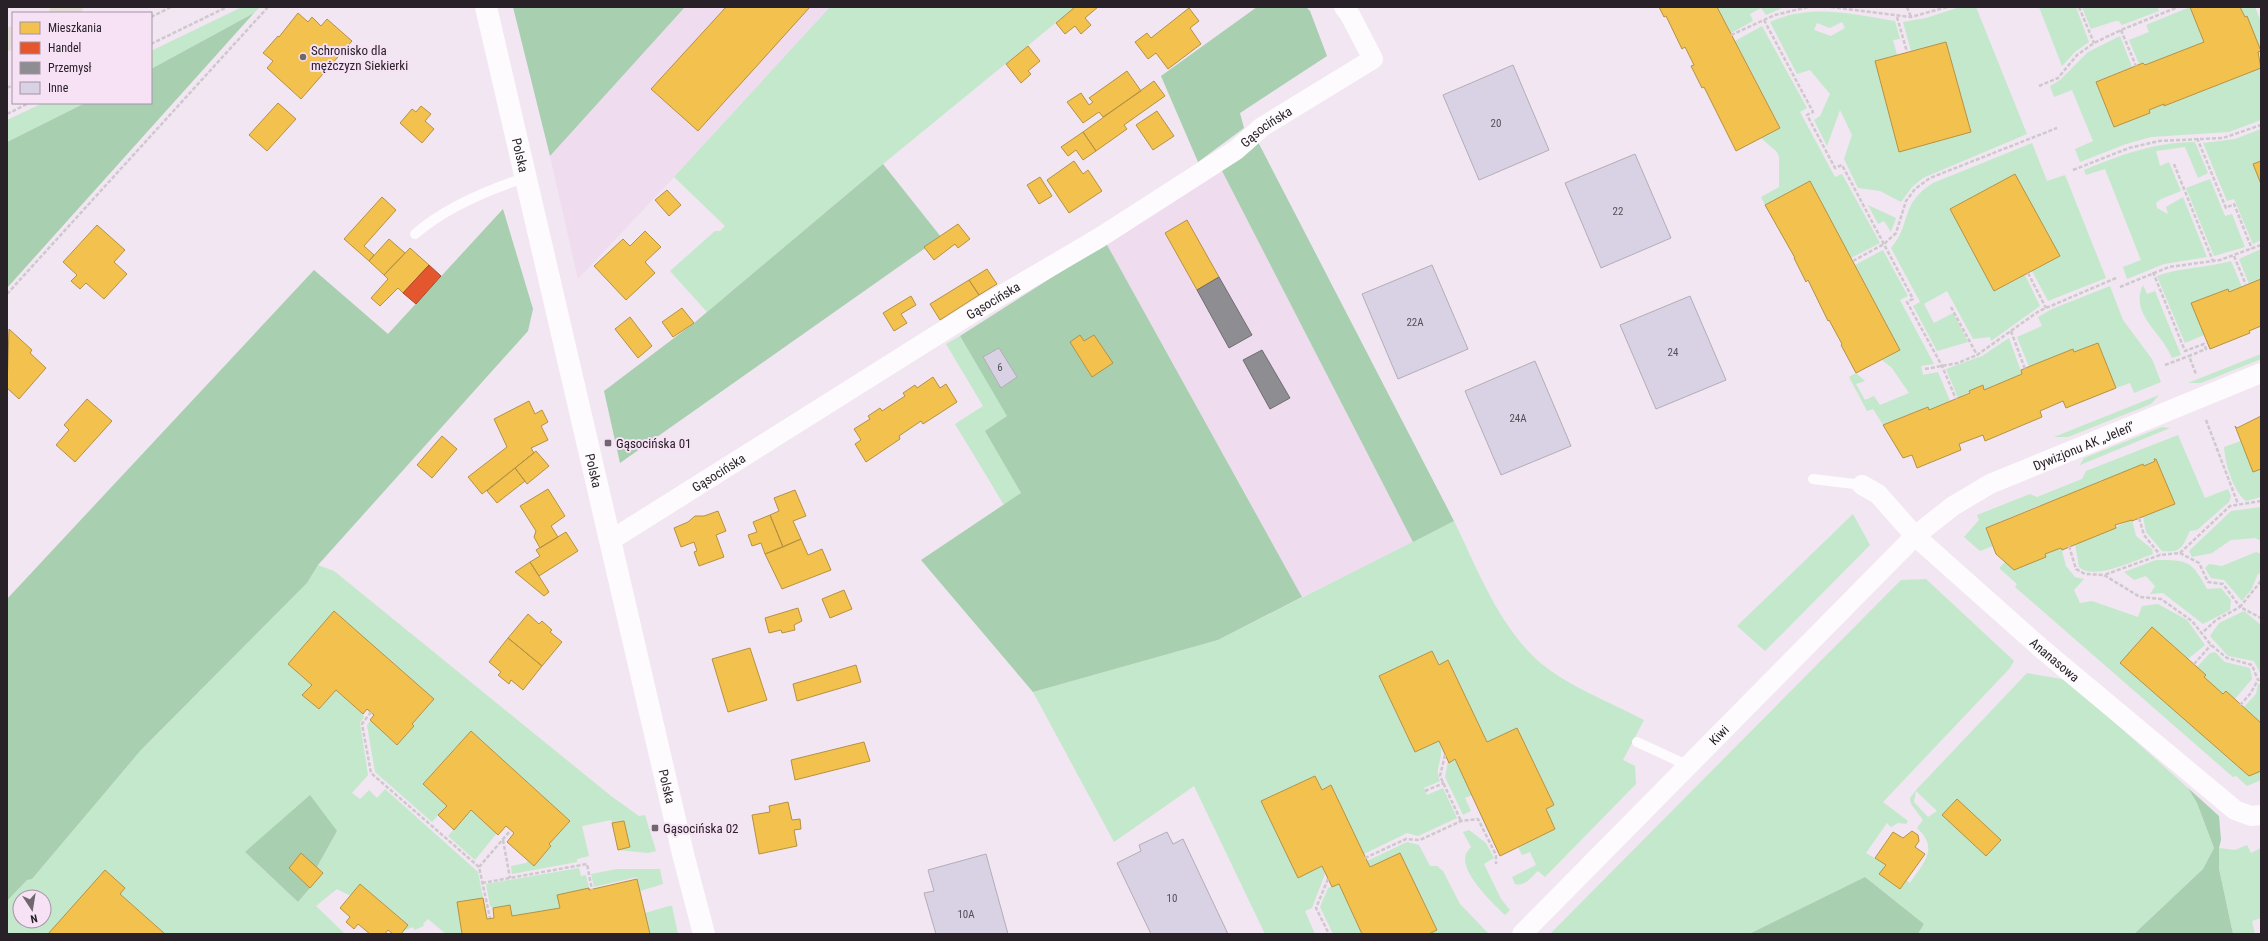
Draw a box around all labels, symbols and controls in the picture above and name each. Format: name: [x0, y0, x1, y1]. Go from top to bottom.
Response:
legend: [12, 12, 152, 104]
text: Mieszkania: [48, 21, 102, 35]
text: Handel: [48, 41, 81, 55]
place label: Schronisko dla mężczyzn Siekierki: [311, 43, 408, 73]
marker: Schronisko dla mężczyzn Siekierki: [298, 52, 308, 62]
text: Przemysł: [48, 61, 92, 75]
text: Inne: [48, 81, 69, 95]
street label: Gąsocińska: [1238, 104, 1295, 150]
house number: 20: [1491, 117, 1501, 130]
street label: Polska: [509, 137, 531, 174]
house number: 22: [1613, 205, 1623, 218]
street label: Gąsocińska: [964, 279, 1023, 323]
house number: 22A: [1406, 316, 1424, 329]
house number: 24: [1668, 346, 1679, 359]
house number: 6: [997, 361, 1003, 374]
house number: 24A: [1509, 412, 1527, 425]
street label: Dywizjonu AK „Jeleń”: [2031, 419, 2137, 474]
place label: Gąsocińska 01: [616, 436, 691, 451]
marker: Gąsocińska 01: [603, 438, 613, 448]
street label: Gąsocińska: [689, 451, 748, 495]
street label: Polska: [582, 452, 605, 489]
street label: Ananasowa: [2027, 635, 2082, 685]
street label: Kiwi: [1706, 722, 1732, 748]
street label: Polska: [656, 768, 678, 805]
place label: Gąsocińska 02: [663, 821, 738, 836]
marker: Gąsocińska 02: [650, 823, 660, 833]
north arrow: [12, 889, 52, 929]
house number: 10: [1167, 892, 1177, 905]
house number: 10A: [957, 908, 975, 921]
text: N: [29, 911, 39, 925]

